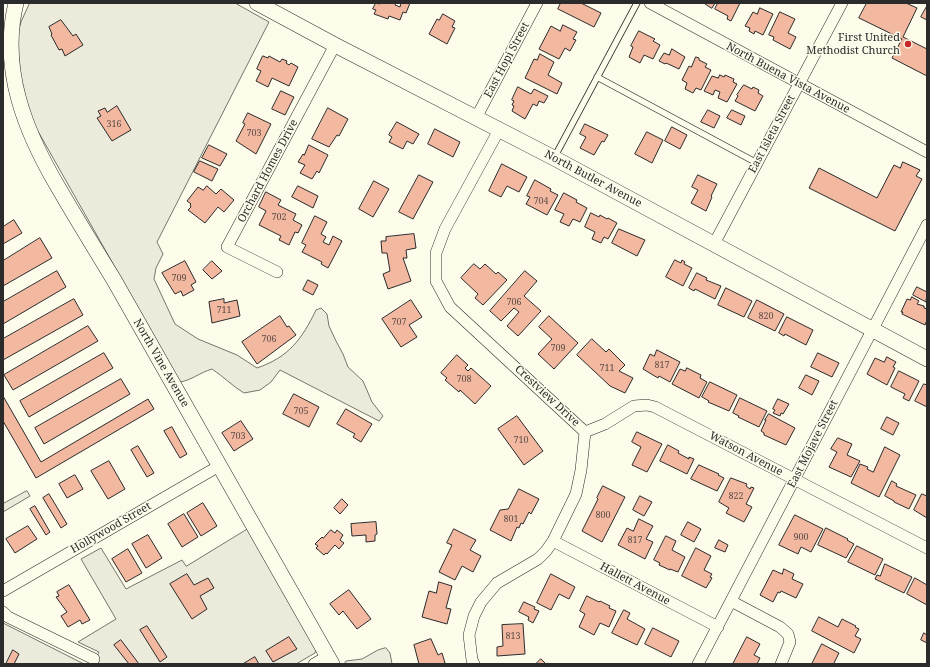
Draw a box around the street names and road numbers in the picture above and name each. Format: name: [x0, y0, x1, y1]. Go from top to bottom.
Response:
street label: East Hopi Street: [482, 20, 532, 100]
street label: North Buena Vista Avenue: [724, 40, 852, 116]
street label: East Isleta Street: [746, 93, 798, 175]
street label: Orchard Homes Drive: [235, 117, 301, 225]
street label: North Butler Avenue: [542, 148, 644, 210]
street label: North Vine Avenue: [130, 317, 192, 409]
street label: Crestview Drive: [512, 363, 582, 429]
street label: East Mojave Street: [785, 398, 841, 490]
street label: Watson Avenue: [707, 429, 785, 479]
street label: Hollywood Street: [68, 500, 154, 556]
street label: Hallett Avenue: [598, 560, 672, 608]

